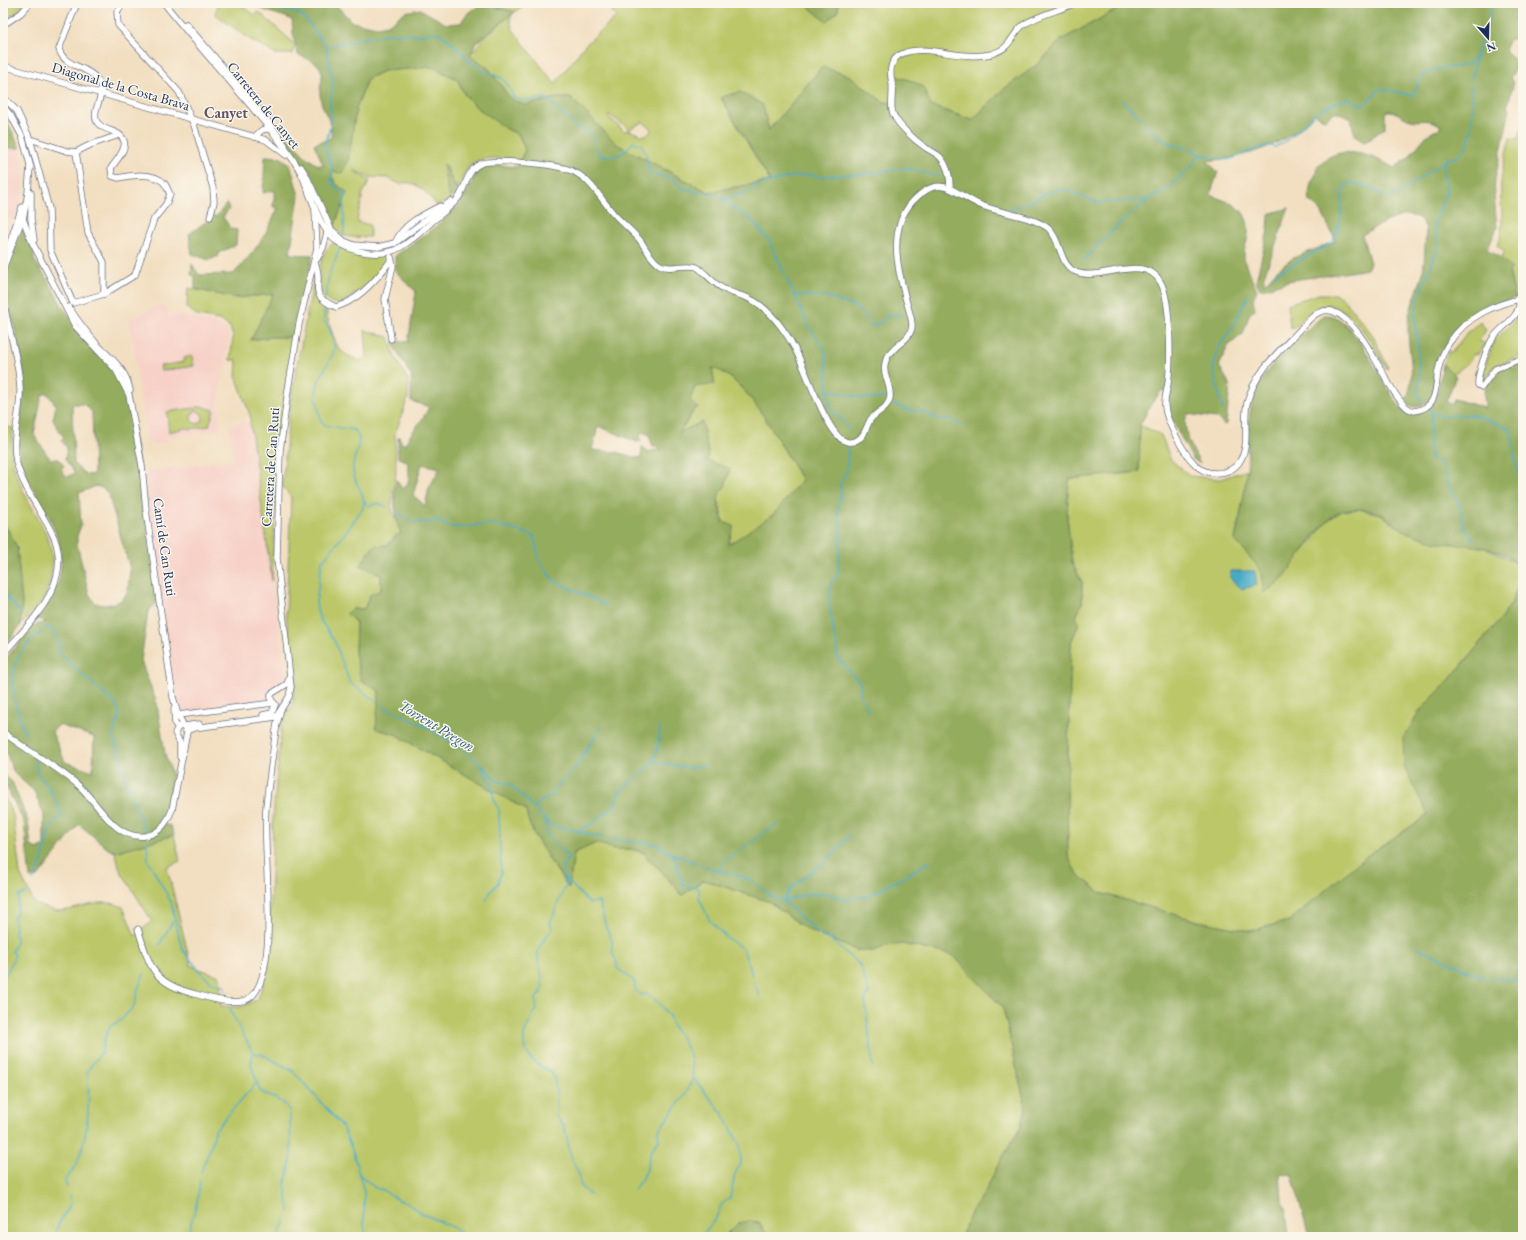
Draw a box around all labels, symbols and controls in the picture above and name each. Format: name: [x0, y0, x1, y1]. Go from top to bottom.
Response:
north arrow: [1468, 18, 1508, 58]
text: N: [1485, 39, 1498, 56]
street label: Diagonal de la Costa Brava: [50, 58, 192, 114]
street label: Carretera de Canyet: [224, 58, 304, 152]
district label: Canyet: [204, 104, 248, 122]
street label: Carretera de Can Ruti: [257, 406, 283, 527]
street label: Camí de Can Ruti: [149, 497, 181, 598]
water label: Torrent Pregon: [396, 696, 479, 756]

